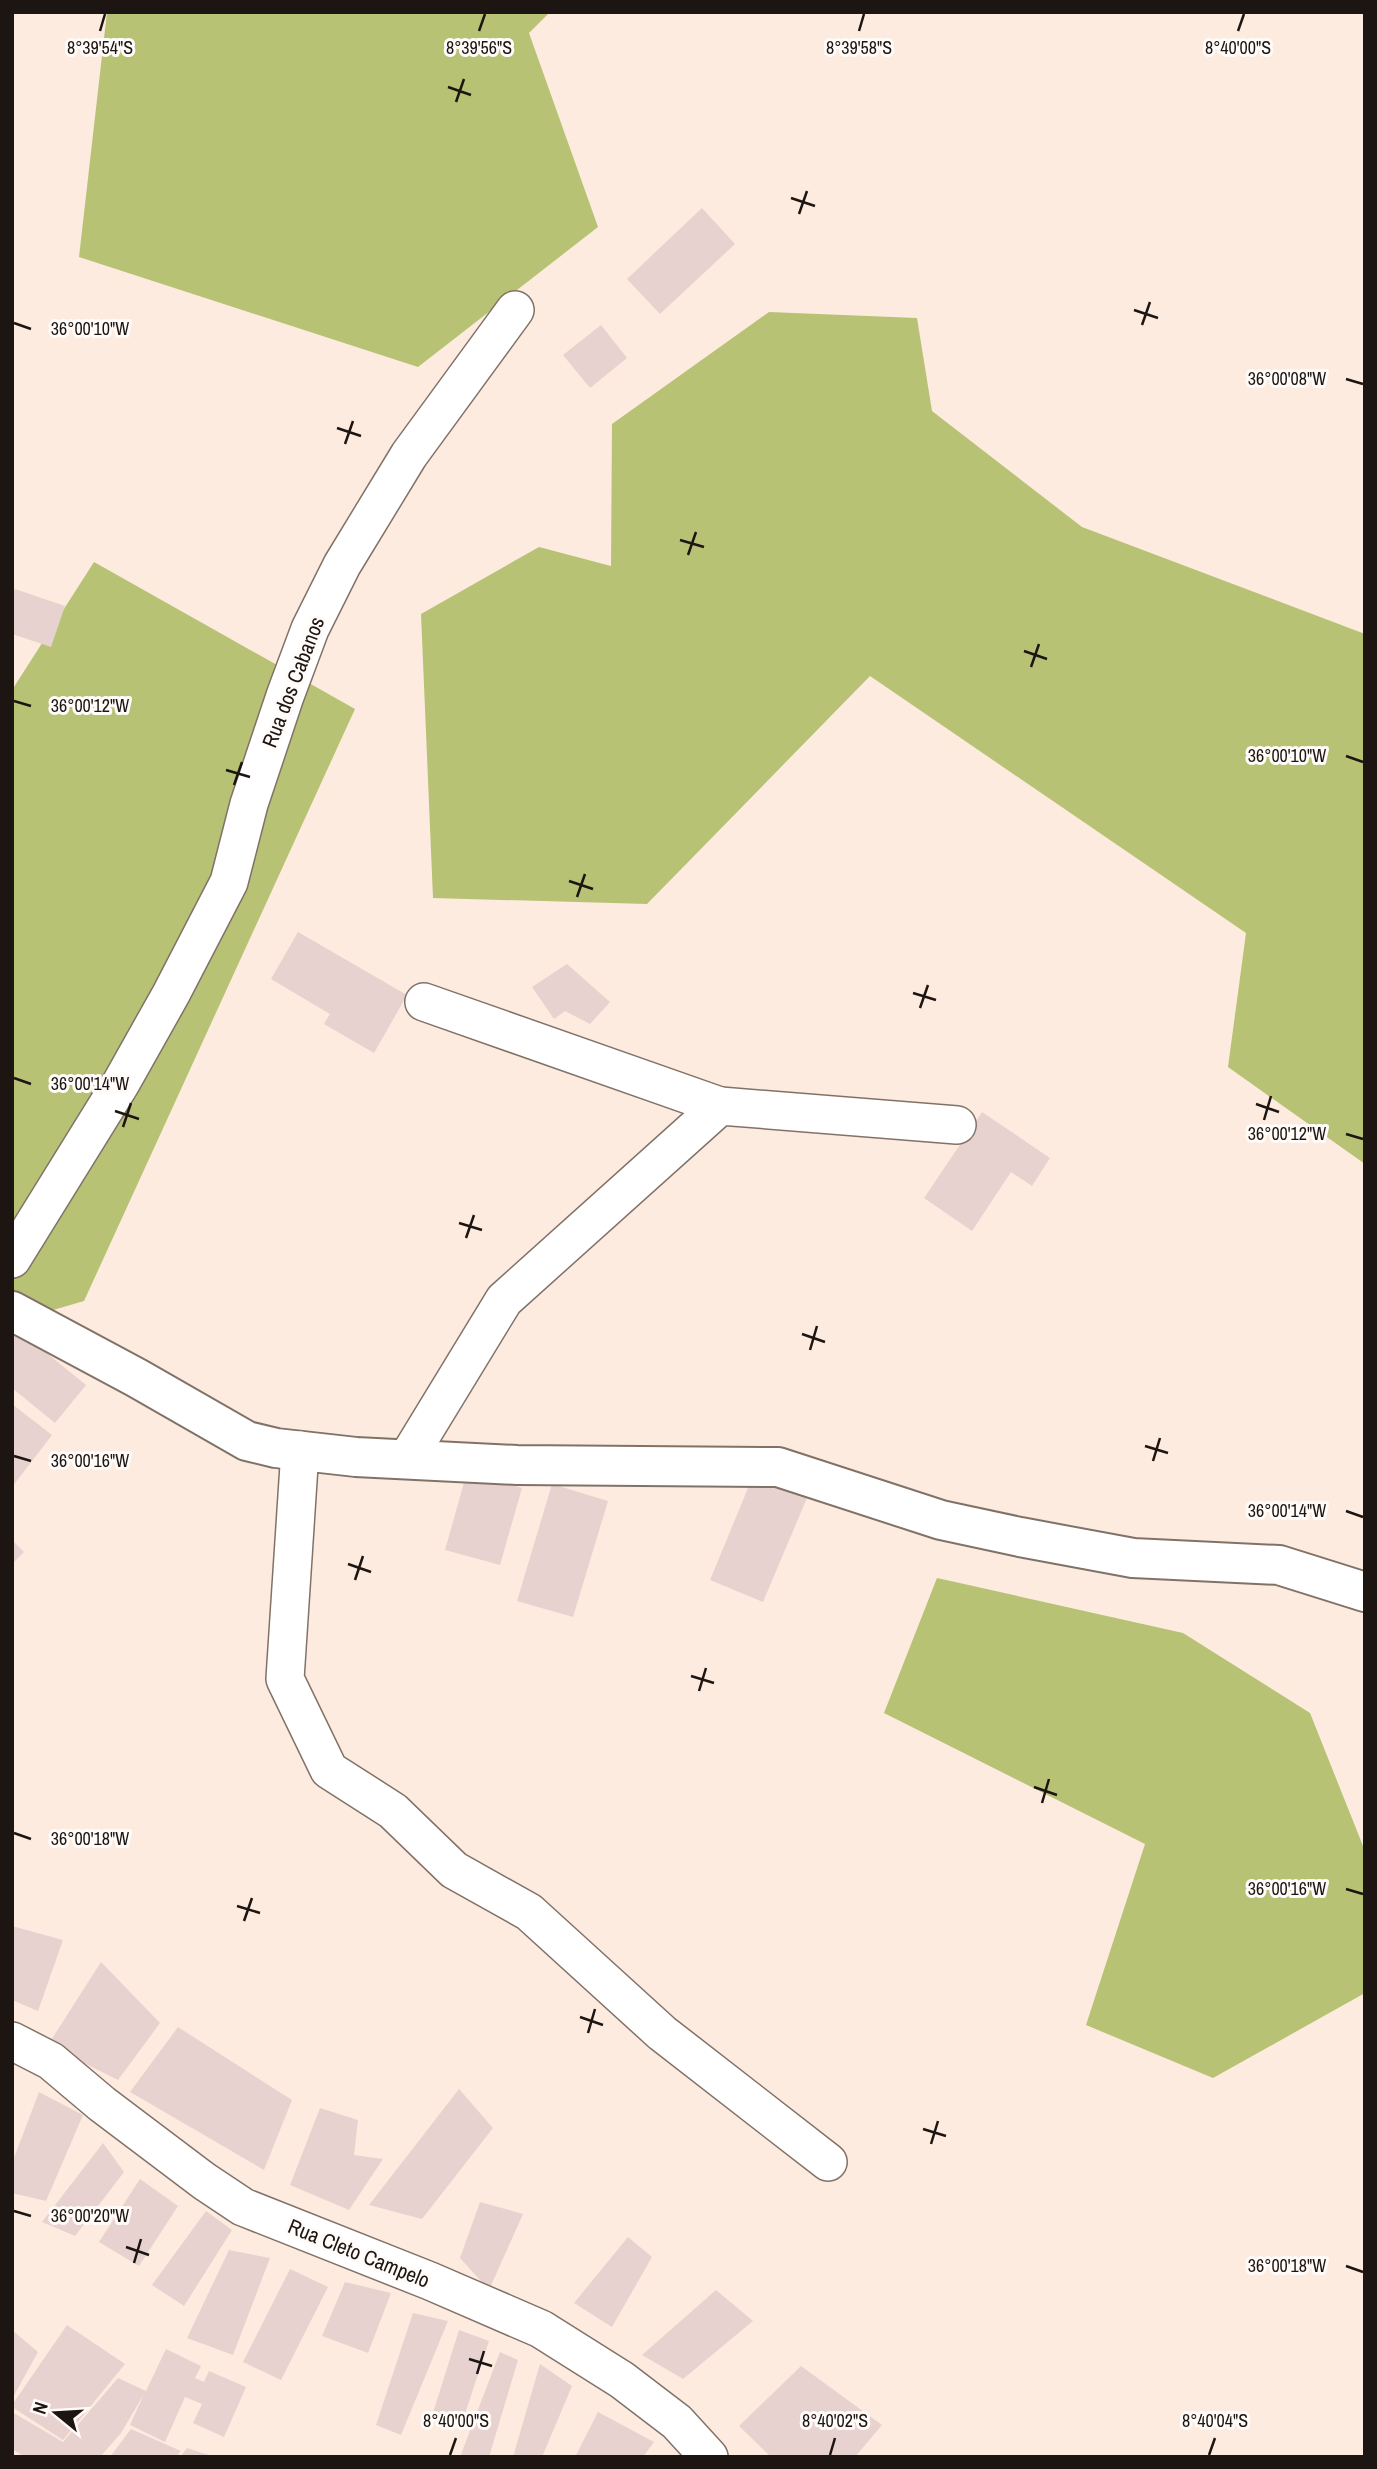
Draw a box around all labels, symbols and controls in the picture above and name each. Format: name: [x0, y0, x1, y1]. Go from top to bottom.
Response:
text: 8°39'54"S: [67, 35, 133, 60]
text: 8°39'56"S: [446, 35, 512, 60]
text: 8°39'58"S: [826, 35, 892, 60]
text: 8°40'00"S: [1205, 35, 1271, 60]
text: 36°00'10"W: [51, 316, 129, 341]
text: 36°00'08"W: [1248, 366, 1326, 391]
street label: Rua dos Cabanos: [255, 612, 331, 752]
text: 36°00'12"W: [51, 693, 129, 718]
text: 36°00'10"W: [1248, 743, 1326, 768]
text: 36°00'14"W: [51, 1071, 129, 1096]
text: 36°00'12"W: [1248, 1121, 1326, 1146]
text: 36°00'16"W: [51, 1448, 129, 1473]
text: 36°00'14"W: [1248, 1498, 1326, 1523]
text: 36°00'18"W: [51, 1826, 129, 1851]
text: 36°00'16"W: [1248, 1876, 1326, 1901]
text: 36°00'20"W: [51, 2203, 129, 2228]
street label: Rua Cleto Campelo: [284, 2211, 434, 2295]
text: 36°00'18"W: [1248, 2253, 1326, 2278]
north arrow: [21, 2378, 91, 2448]
text: N: [26, 2398, 54, 2417]
text: 8°40'00"S: [423, 2408, 489, 2433]
text: 8°40'02"S: [802, 2408, 868, 2433]
text: 8°40'04"S: [1182, 2408, 1248, 2433]

